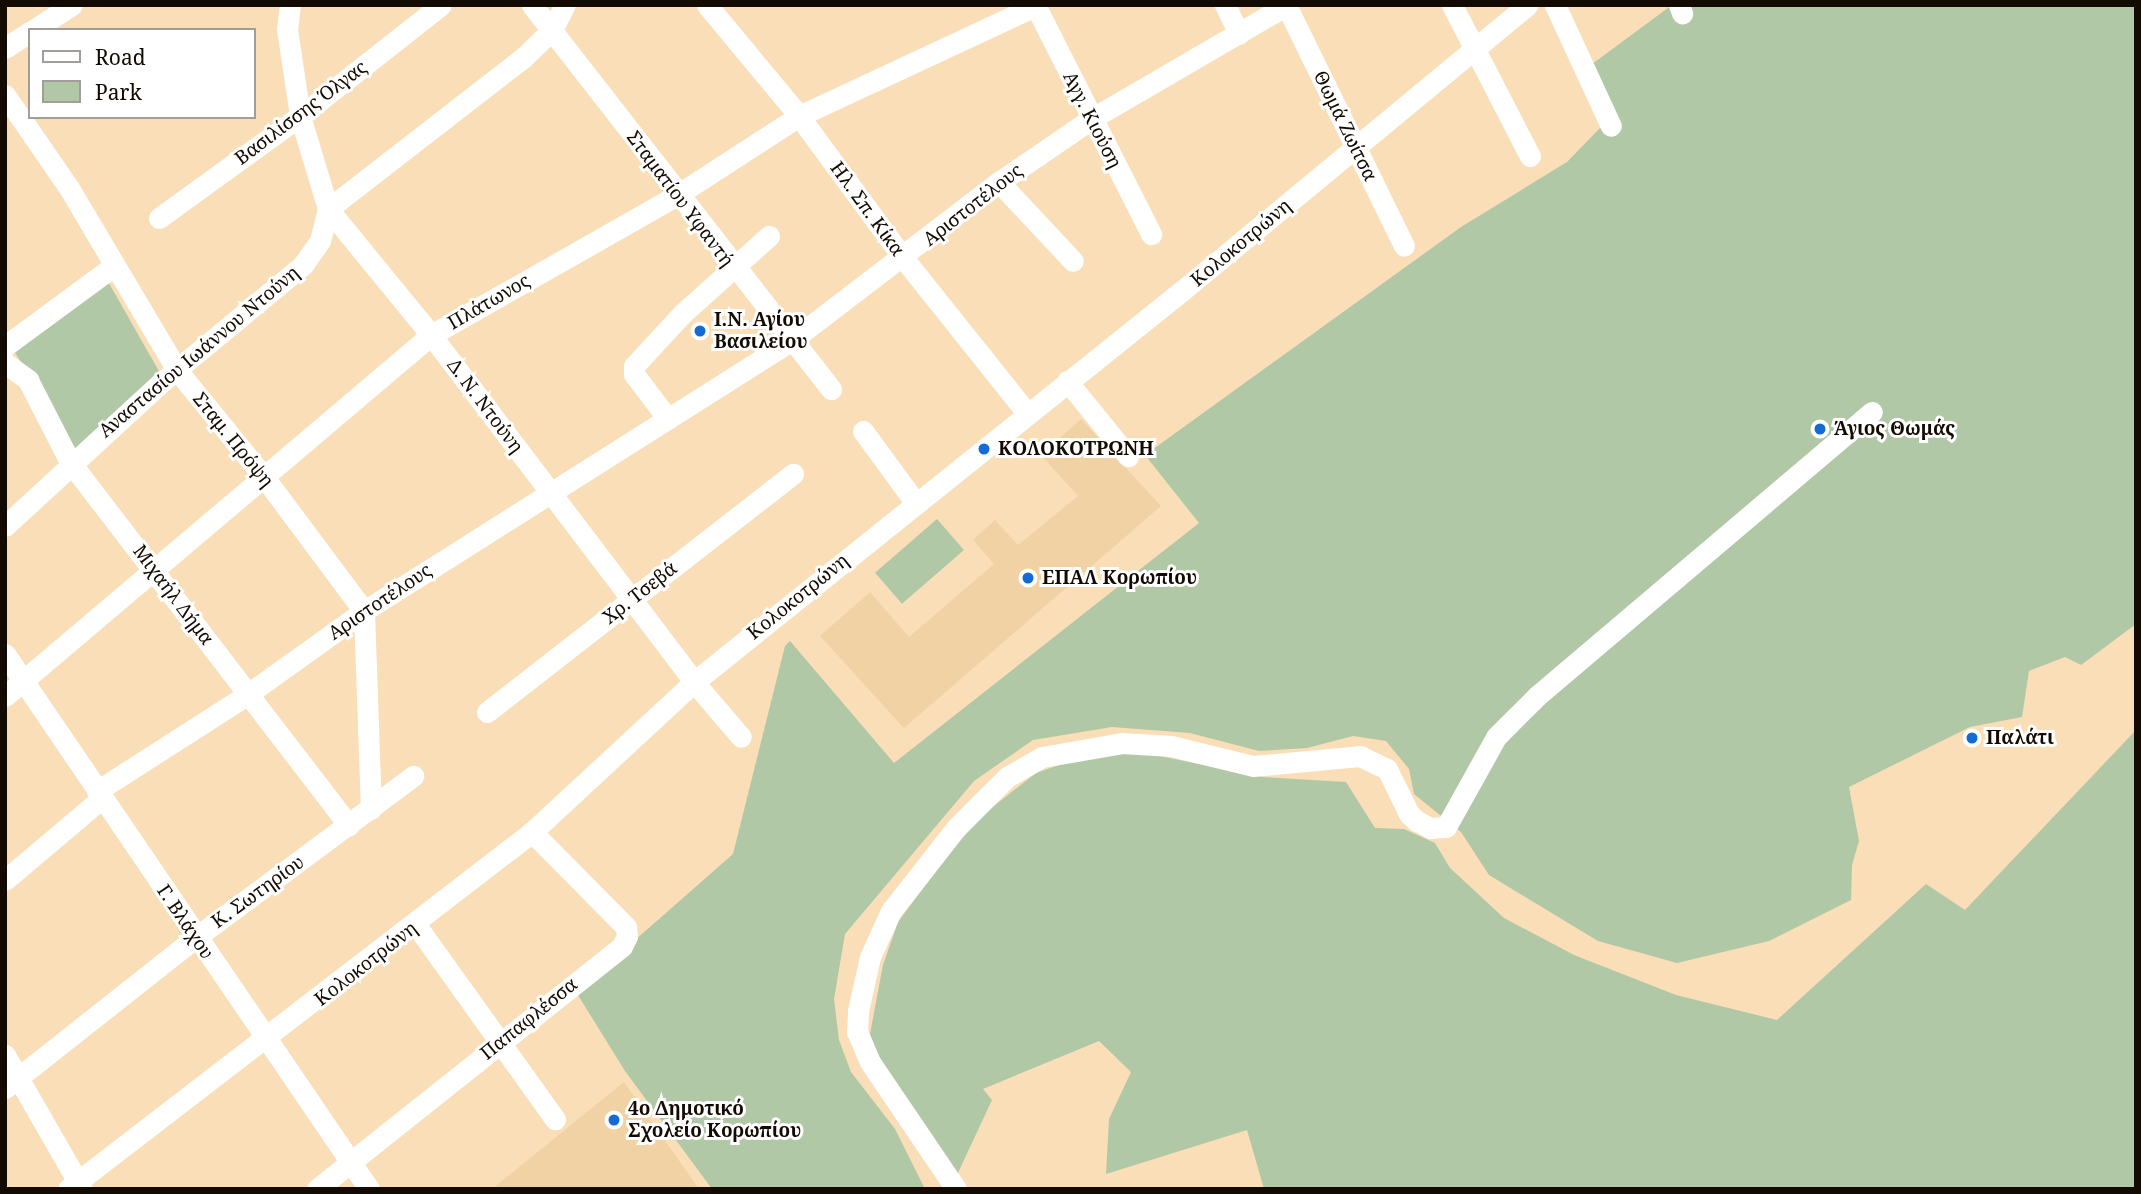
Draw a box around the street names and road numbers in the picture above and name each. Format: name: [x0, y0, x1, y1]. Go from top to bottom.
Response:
street label: Βασιλίσσης Όλγας: [231, 56, 371, 170]
street label: Θωμά Ζωίτσα: [1308, 67, 1382, 185]
street label: Αγγ. Κιούση: [1058, 68, 1126, 172]
street label: Σταματίου Υφαντή: [622, 127, 738, 271]
street label: Ηλ. Σπ. Κίκα: [825, 157, 909, 261]
street label: Αριστοτέλους: [919, 159, 1027, 251]
street label: Κολοκοτρώνη: [1186, 195, 1296, 291]
street label: Αναστασίου Ιωάννου Ντούνη: [94, 262, 304, 442]
street label: Πλάτωνος: [444, 269, 534, 335]
street label: Δ. Ν. Ντούνη: [442, 354, 528, 458]
street label: Σταμ. Πρόψη: [188, 388, 278, 492]
street label: Μιχαήλ Δήμα: [128, 541, 218, 649]
street label: Κολοκοτρώνη: [743, 549, 853, 645]
street label: Χρ. Τσεβά: [598, 557, 682, 629]
street label: Αριστοτέλους: [324, 559, 436, 645]
street label: Κ. Σωτηρίου: [207, 851, 309, 933]
street label: Γ. Βλάχου: [152, 880, 218, 964]
street label: Κολοκοτρώνη: [310, 917, 422, 1011]
street label: Παπαφλέσσα: [476, 973, 582, 1065]

